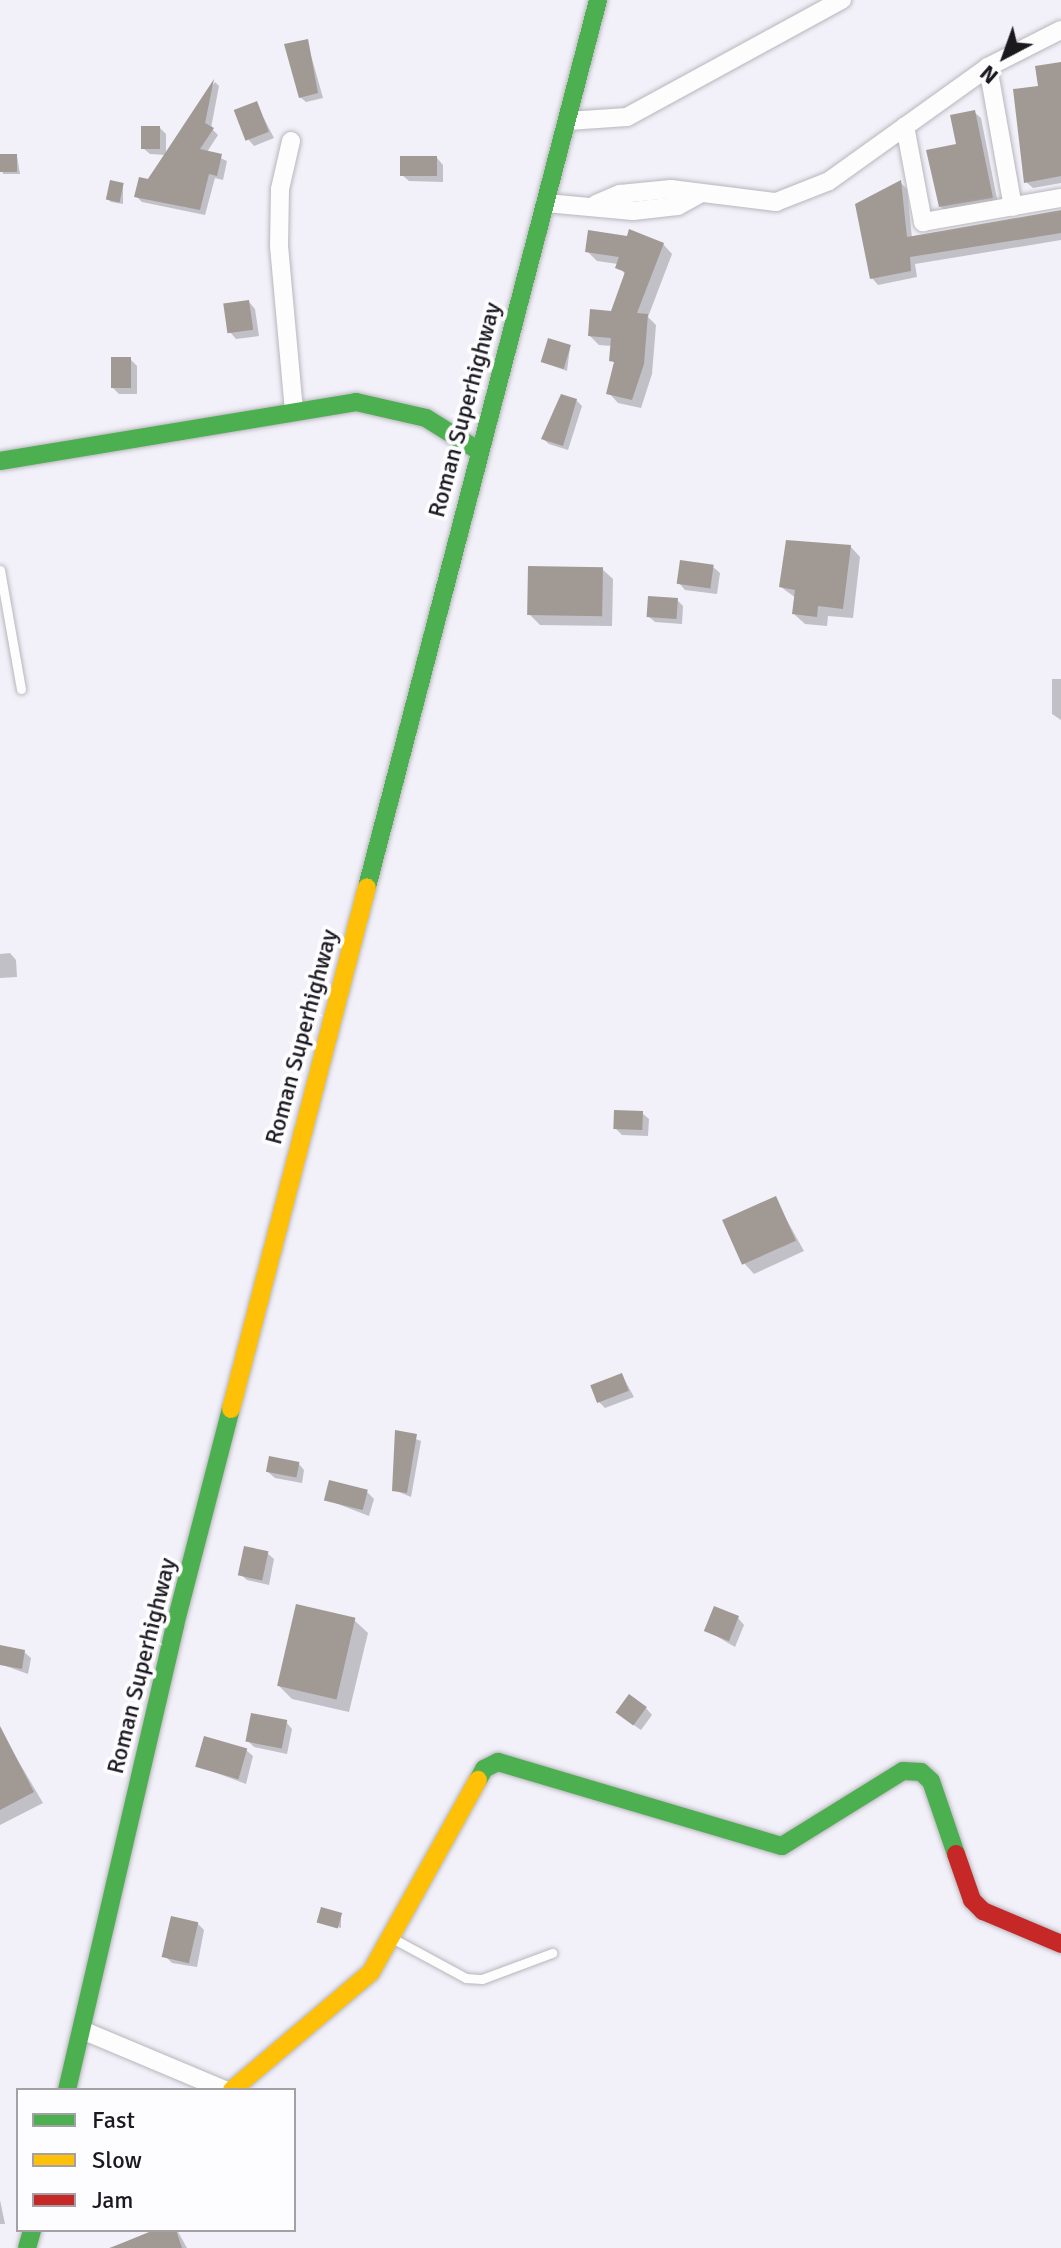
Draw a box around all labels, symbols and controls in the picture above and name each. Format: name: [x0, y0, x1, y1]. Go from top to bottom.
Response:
north arrow: [965, 16, 1045, 96]
text: N: [974, 59, 1004, 90]
street label: Roman Superhighway: [422, 299, 508, 521]
street label: Roman Superhighway: [259, 926, 345, 1148]
street label: Roman Superhighway: [101, 1555, 183, 1777]
legend: [16, 2088, 296, 2232]
text: Fast: [92, 2105, 135, 2135]
text: Slow: [92, 2145, 142, 2175]
text: Jam: [92, 2185, 133, 2215]

